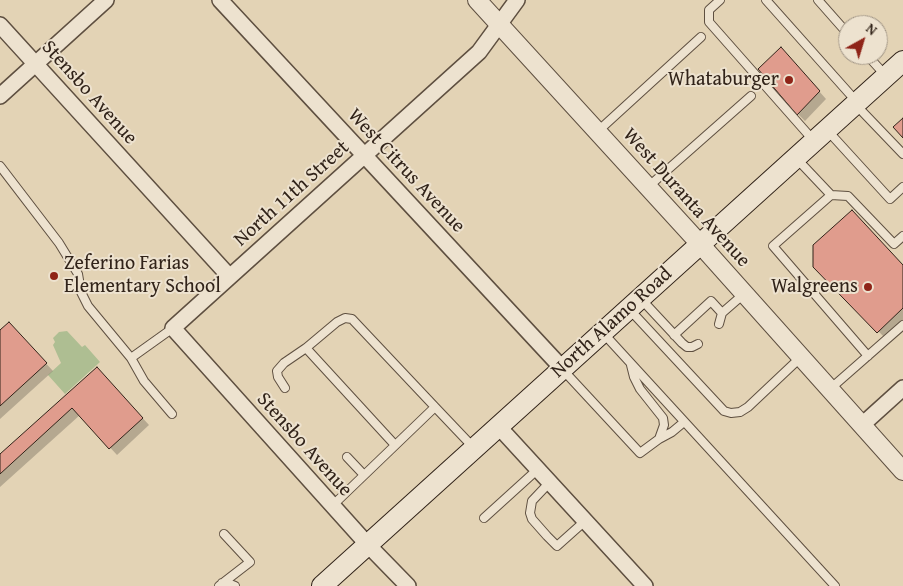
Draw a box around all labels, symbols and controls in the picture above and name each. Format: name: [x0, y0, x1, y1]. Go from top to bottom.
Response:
north arrow: [838, 15, 888, 65]
text: N: [862, 18, 882, 40]
street label: Stensbo Avenue: [36, 36, 142, 150]
place label: Whataburger: [668, 68, 779, 92]
marker: Whataburger: [783, 74, 795, 86]
street label: West Citrus Avenue: [342, 104, 470, 238]
street label: West Duranta Avenue: [617, 123, 755, 273]
street label: North 11th Street: [229, 136, 355, 252]
place label: Zeferino Farias Elementary School: [64, 252, 221, 299]
street label: North Alamo Road: [547, 262, 677, 384]
marker: Zeferino Farias Elementary School: [48, 270, 60, 282]
place label: Walgreens: [771, 275, 858, 299]
marker: Walgreens: [862, 281, 874, 293]
street label: Stensbo Avenue: [251, 388, 357, 502]

